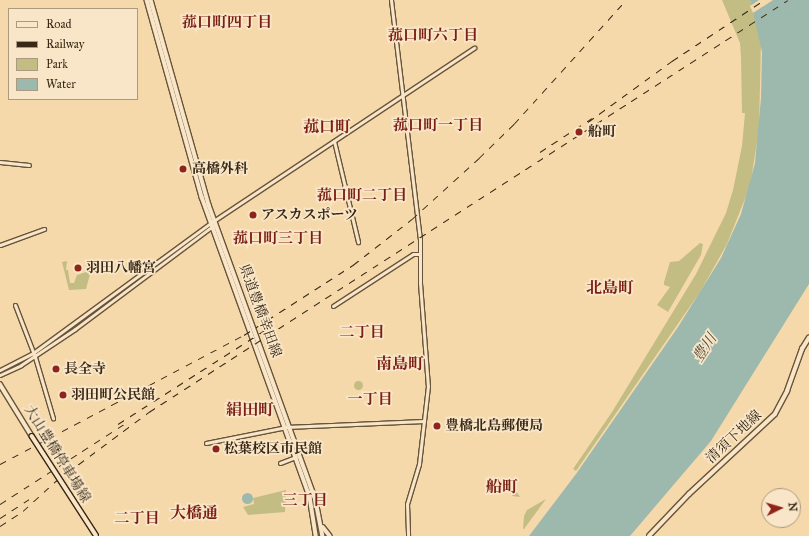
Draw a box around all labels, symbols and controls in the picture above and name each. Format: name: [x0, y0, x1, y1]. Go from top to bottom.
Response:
legend: [8, 8, 138, 100]
district label: 菰口町四丁目: [182, 14, 272, 32]
text: Road: [46, 17, 72, 31]
district label: 菰口町六丁目: [388, 27, 478, 45]
text: Railway: [46, 37, 84, 51]
text: Park: [46, 57, 68, 71]
text: Water: [46, 77, 76, 91]
district label: 菰口町: [303, 117, 351, 137]
district label: 菰口町一丁目: [393, 117, 483, 135]
place label: 船町: [588, 124, 616, 140]
marker: 船町: [573, 126, 585, 138]
place label: 高橋外科: [192, 161, 248, 177]
marker: 高橋外科: [177, 163, 189, 175]
district label: 菰口町二丁目: [317, 187, 407, 205]
place label: アスカスポーツ: [261, 207, 359, 223]
marker: アスカスポーツ: [248, 210, 258, 220]
district label: 菰口町三丁目: [233, 230, 323, 248]
place label: 羽田八幡宮: [86, 260, 156, 276]
street label: 県道豊橋幸田線: [235, 262, 285, 360]
marker: 羽田八幡宮: [73, 263, 83, 273]
district label: 北島町: [586, 278, 634, 298]
district label: 二丁目: [340, 324, 384, 342]
water label: 豊川: [689, 331, 721, 365]
district label: 南島町: [376, 354, 424, 374]
place label: 長全寺: [64, 361, 106, 377]
marker: 長全寺: [51, 364, 61, 374]
place label: 羽田町公民館: [71, 387, 155, 403]
marker: 羽田町公民館: [58, 390, 68, 400]
district label: 一丁目: [348, 391, 392, 409]
district label: 絹田町: [226, 400, 274, 420]
street label: 大山豊橋停車場線: [20, 402, 94, 506]
street label: 清須下地線: [703, 407, 765, 467]
place label: 豊橋北島郵便局: [445, 418, 543, 434]
marker: 豊橋北島郵便局: [432, 421, 442, 431]
place label: 松葉校区市民館: [224, 441, 322, 457]
marker: 松葉校区市民館: [211, 444, 221, 454]
district label: 船町: [486, 477, 518, 497]
north arrow: [761, 488, 801, 528]
district label: 三丁目: [283, 492, 327, 510]
text: N: [786, 502, 799, 512]
district label: 大橋通: [170, 503, 218, 523]
district label: 二丁目: [115, 510, 159, 528]

